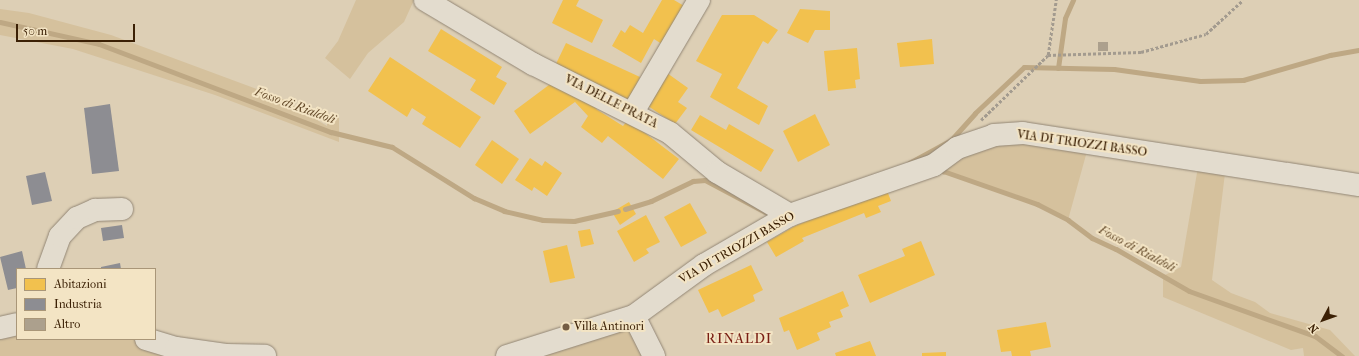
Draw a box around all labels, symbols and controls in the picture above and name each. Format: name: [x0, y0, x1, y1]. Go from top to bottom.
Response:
scale bar: [18, 16, 137, 42]
text: 50 m: [23, 24, 47, 38]
street label: VIA DELLE PRATA: [562, 72, 660, 132]
water label: Fosso di Rialdoli: [253, 84, 337, 128]
street label: VIA DI TRIOZZI BASSO: [1016, 128, 1148, 160]
street label: VIA DI TRIOZZI BASSO: [677, 209, 797, 287]
water label: Fosso di Rialdoli: [1096, 222, 1178, 276]
legend: [16, 268, 156, 340]
text: Abitazioni: [54, 277, 107, 291]
text: Industria: [54, 297, 102, 311]
north arrow: [1303, 300, 1343, 340]
text: Altro: [54, 317, 80, 331]
place label: Villa Antinori: [574, 320, 644, 334]
text: N: [1306, 321, 1321, 336]
marker: Villa Antinori: [561, 322, 571, 332]
district label: RINALDI: [706, 331, 772, 347]

